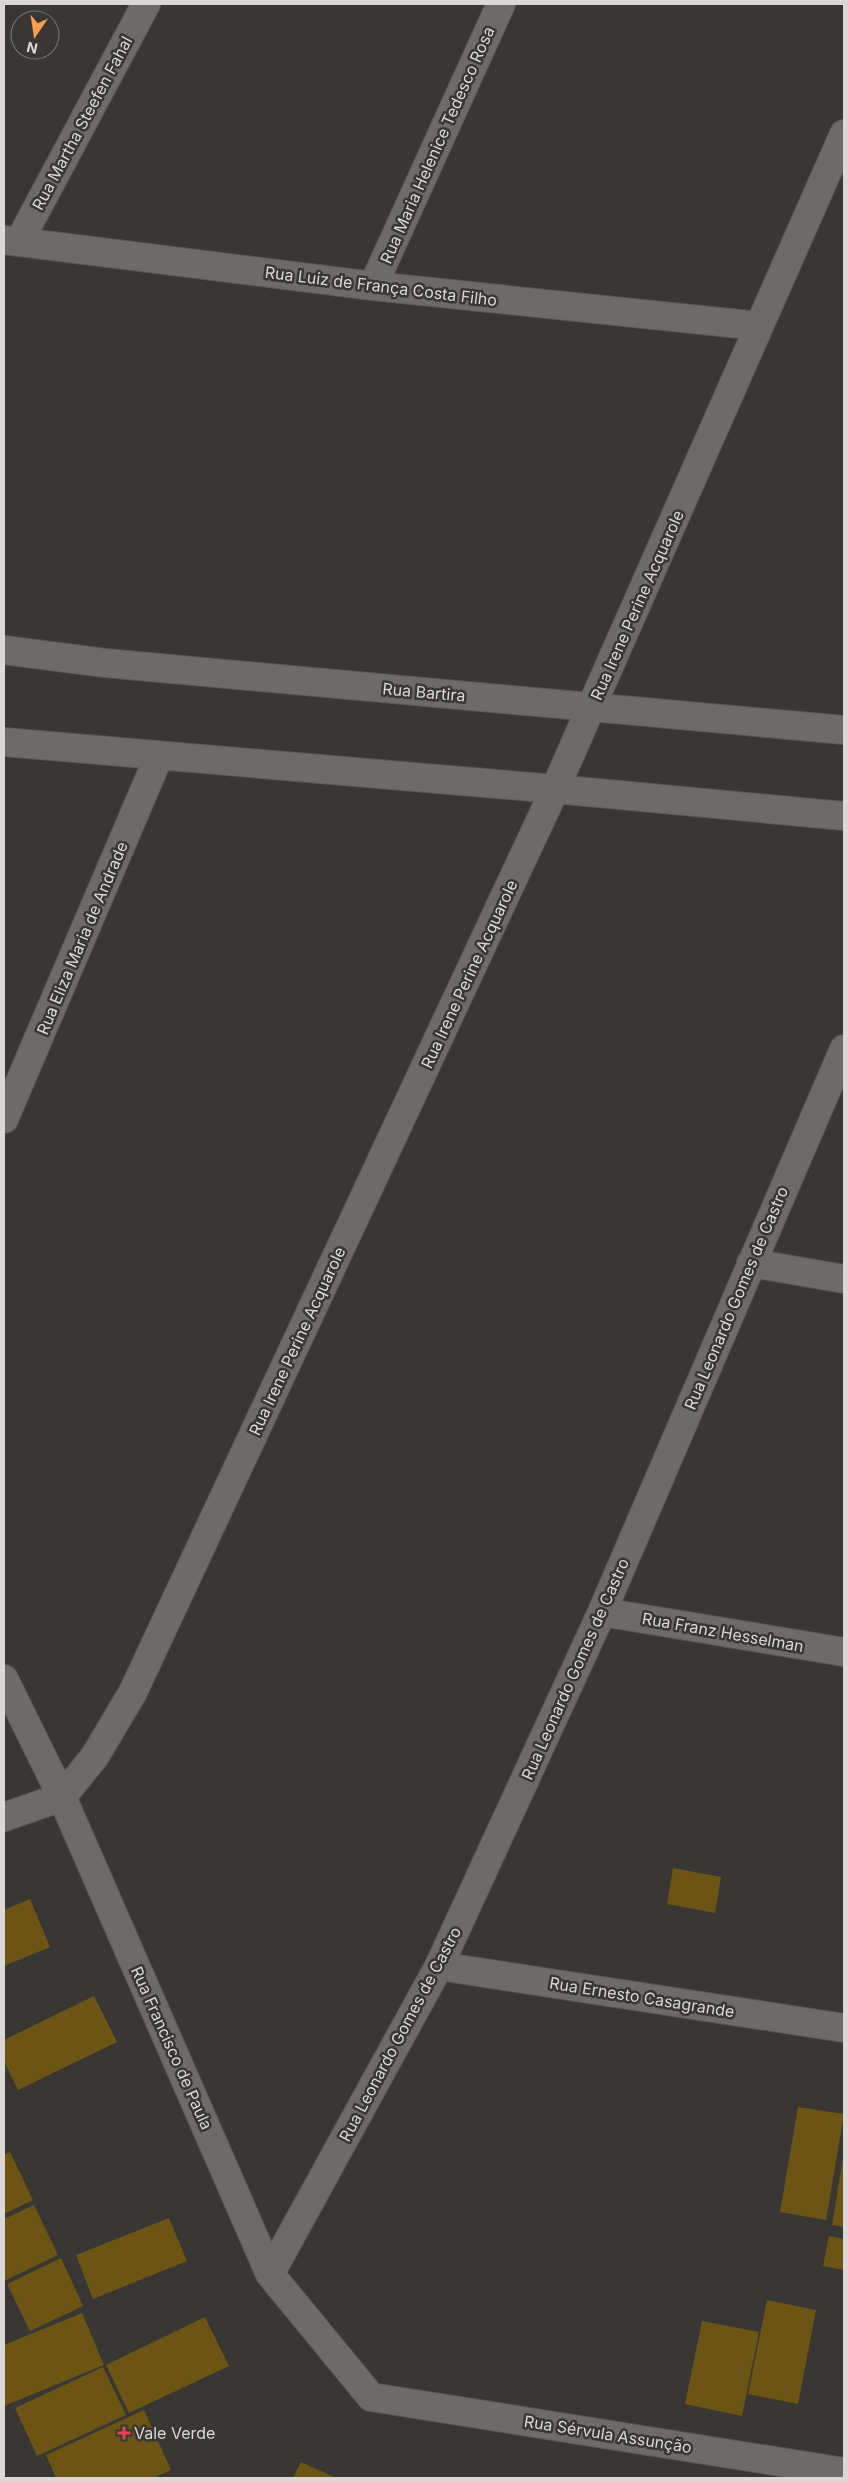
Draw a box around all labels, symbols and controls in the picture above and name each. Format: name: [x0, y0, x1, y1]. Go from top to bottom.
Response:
north arrow: [10, 10, 60, 60]
street label: Rua Maria Helenice Tedesco Rosa: [376, 23, 498, 267]
street label: Rua Martha Steefen Fahal: [28, 33, 136, 213]
text: N: [25, 39, 39, 58]
street label: Rua Luiz de França Costa Filho: [264, 262, 498, 310]
street label: Rua Irene Perine Acquarole: [586, 507, 688, 703]
street label: Rua Bartira: [382, 678, 466, 706]
street label: Rua Eliza Maria de Andrade: [32, 838, 132, 1038]
street label: Rua Irene Perine Acquarole: [416, 877, 522, 1071]
street label: Rua Leonardo Gomes de Castro: [680, 1183, 792, 1413]
street label: Rua Irene Perine Acquarole: [244, 1244, 350, 1438]
street label: Rua Leonardo Gomes de Castro: [517, 1555, 633, 1783]
street label: Rua Franz Hesselman: [641, 1608, 805, 1656]
street label: Rua Leonardo Gomes de Castro: [335, 1923, 465, 2145]
street label: Rua Francisco de Paula: [127, 1963, 217, 2133]
street label: Rua Ernesto Casagrande: [548, 1972, 736, 2022]
street label: Rua Sérvula Assunção: [523, 2411, 693, 2457]
place label: Vale Verde: [134, 2423, 215, 2443]
marker: Vale Verde: [118, 2427, 130, 2439]

